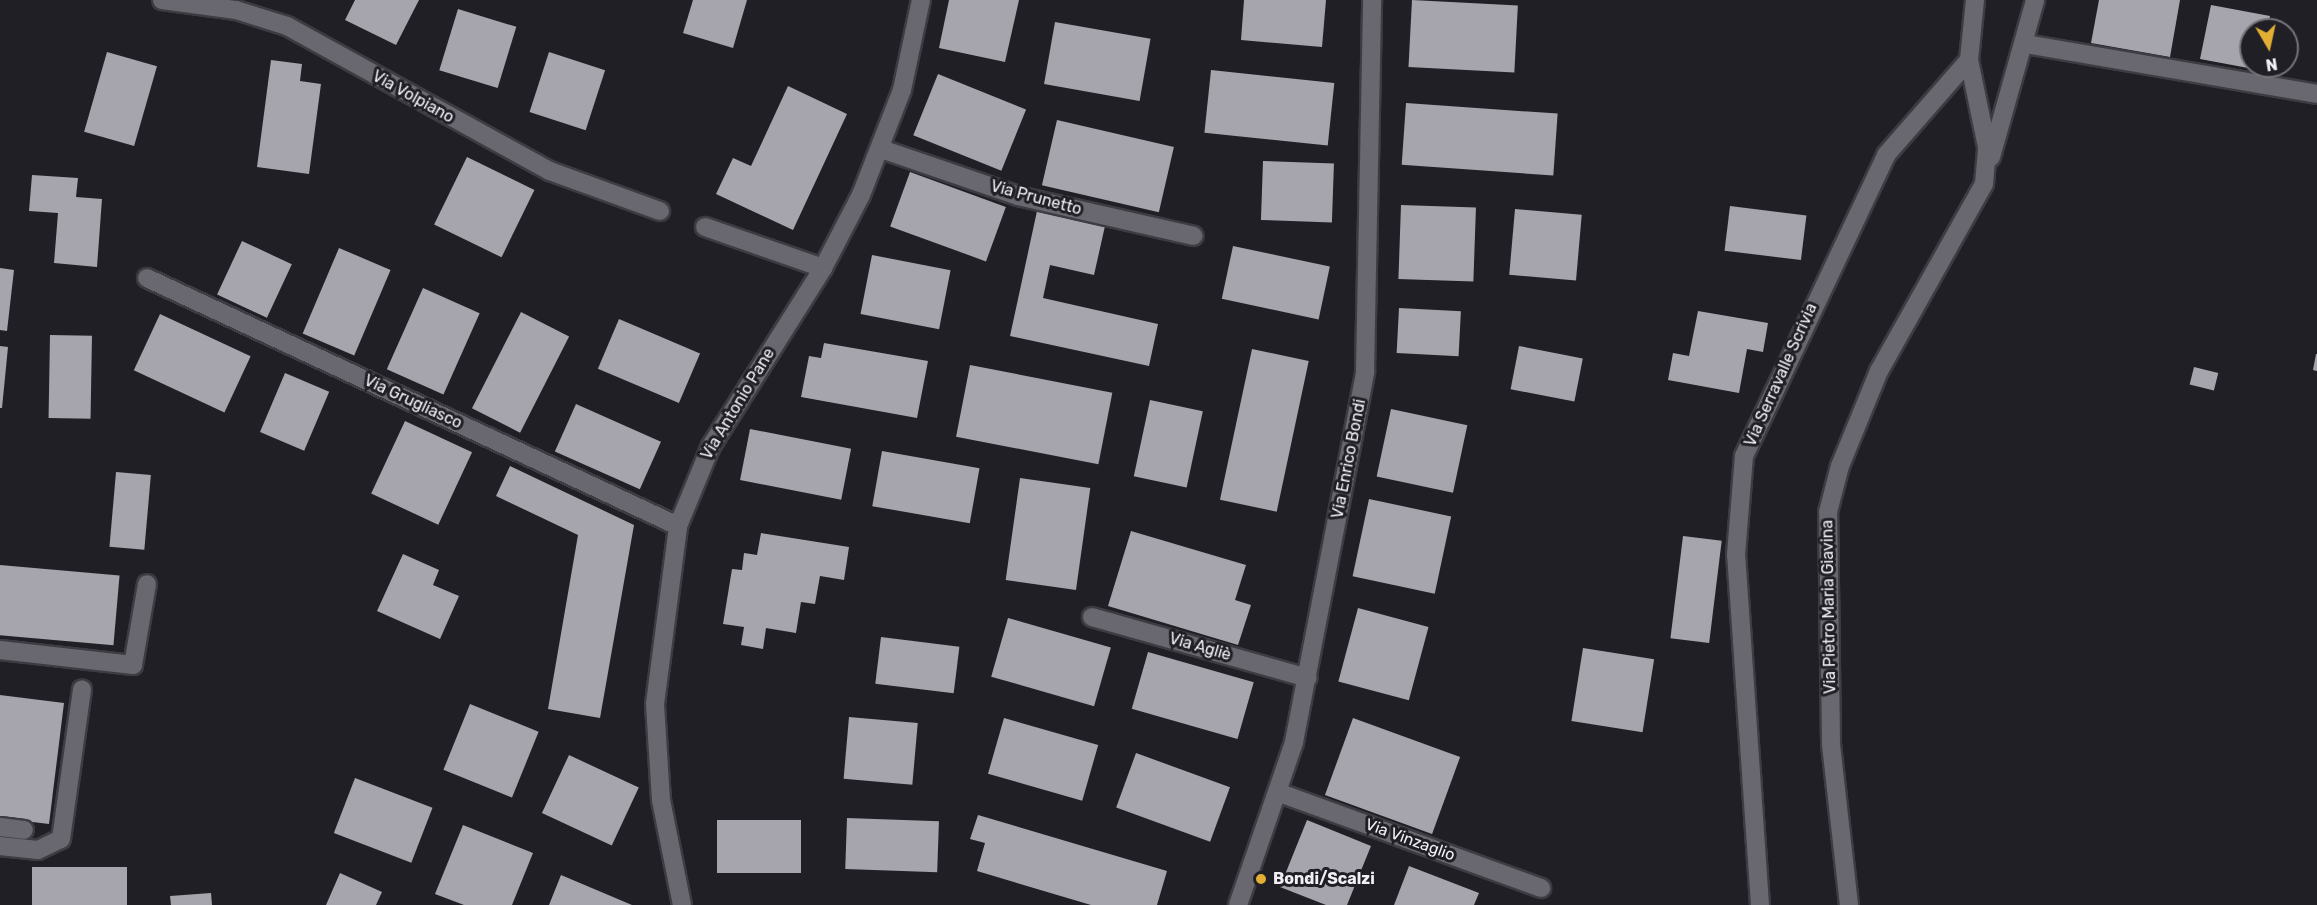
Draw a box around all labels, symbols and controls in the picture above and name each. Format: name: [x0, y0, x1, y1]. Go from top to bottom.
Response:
north arrow: [2239, 18, 2299, 78]
text: N: [2264, 54, 2279, 75]
street label: Via Volpiano: [369, 67, 457, 127]
street label: Via Prunetto: [988, 177, 1084, 219]
street label: Via Serravalle Scrivia: [1741, 300, 1821, 450]
street label: Via Antonio Pane: [697, 345, 779, 463]
street label: Via Grugliasco: [361, 371, 465, 433]
street label: Via Enrico Bondi: [1328, 398, 1370, 520]
street label: Via Pietro Maria Giavina: [1818, 520, 1840, 694]
street label: Via Agliè: [1167, 629, 1233, 665]
street label: Via Vinzaglio: [1362, 815, 1458, 865]
place label: Bondi/Scalzi: [1273, 869, 1375, 889]
marker: Bondi/Scalzi: [1254, 872, 1268, 886]

